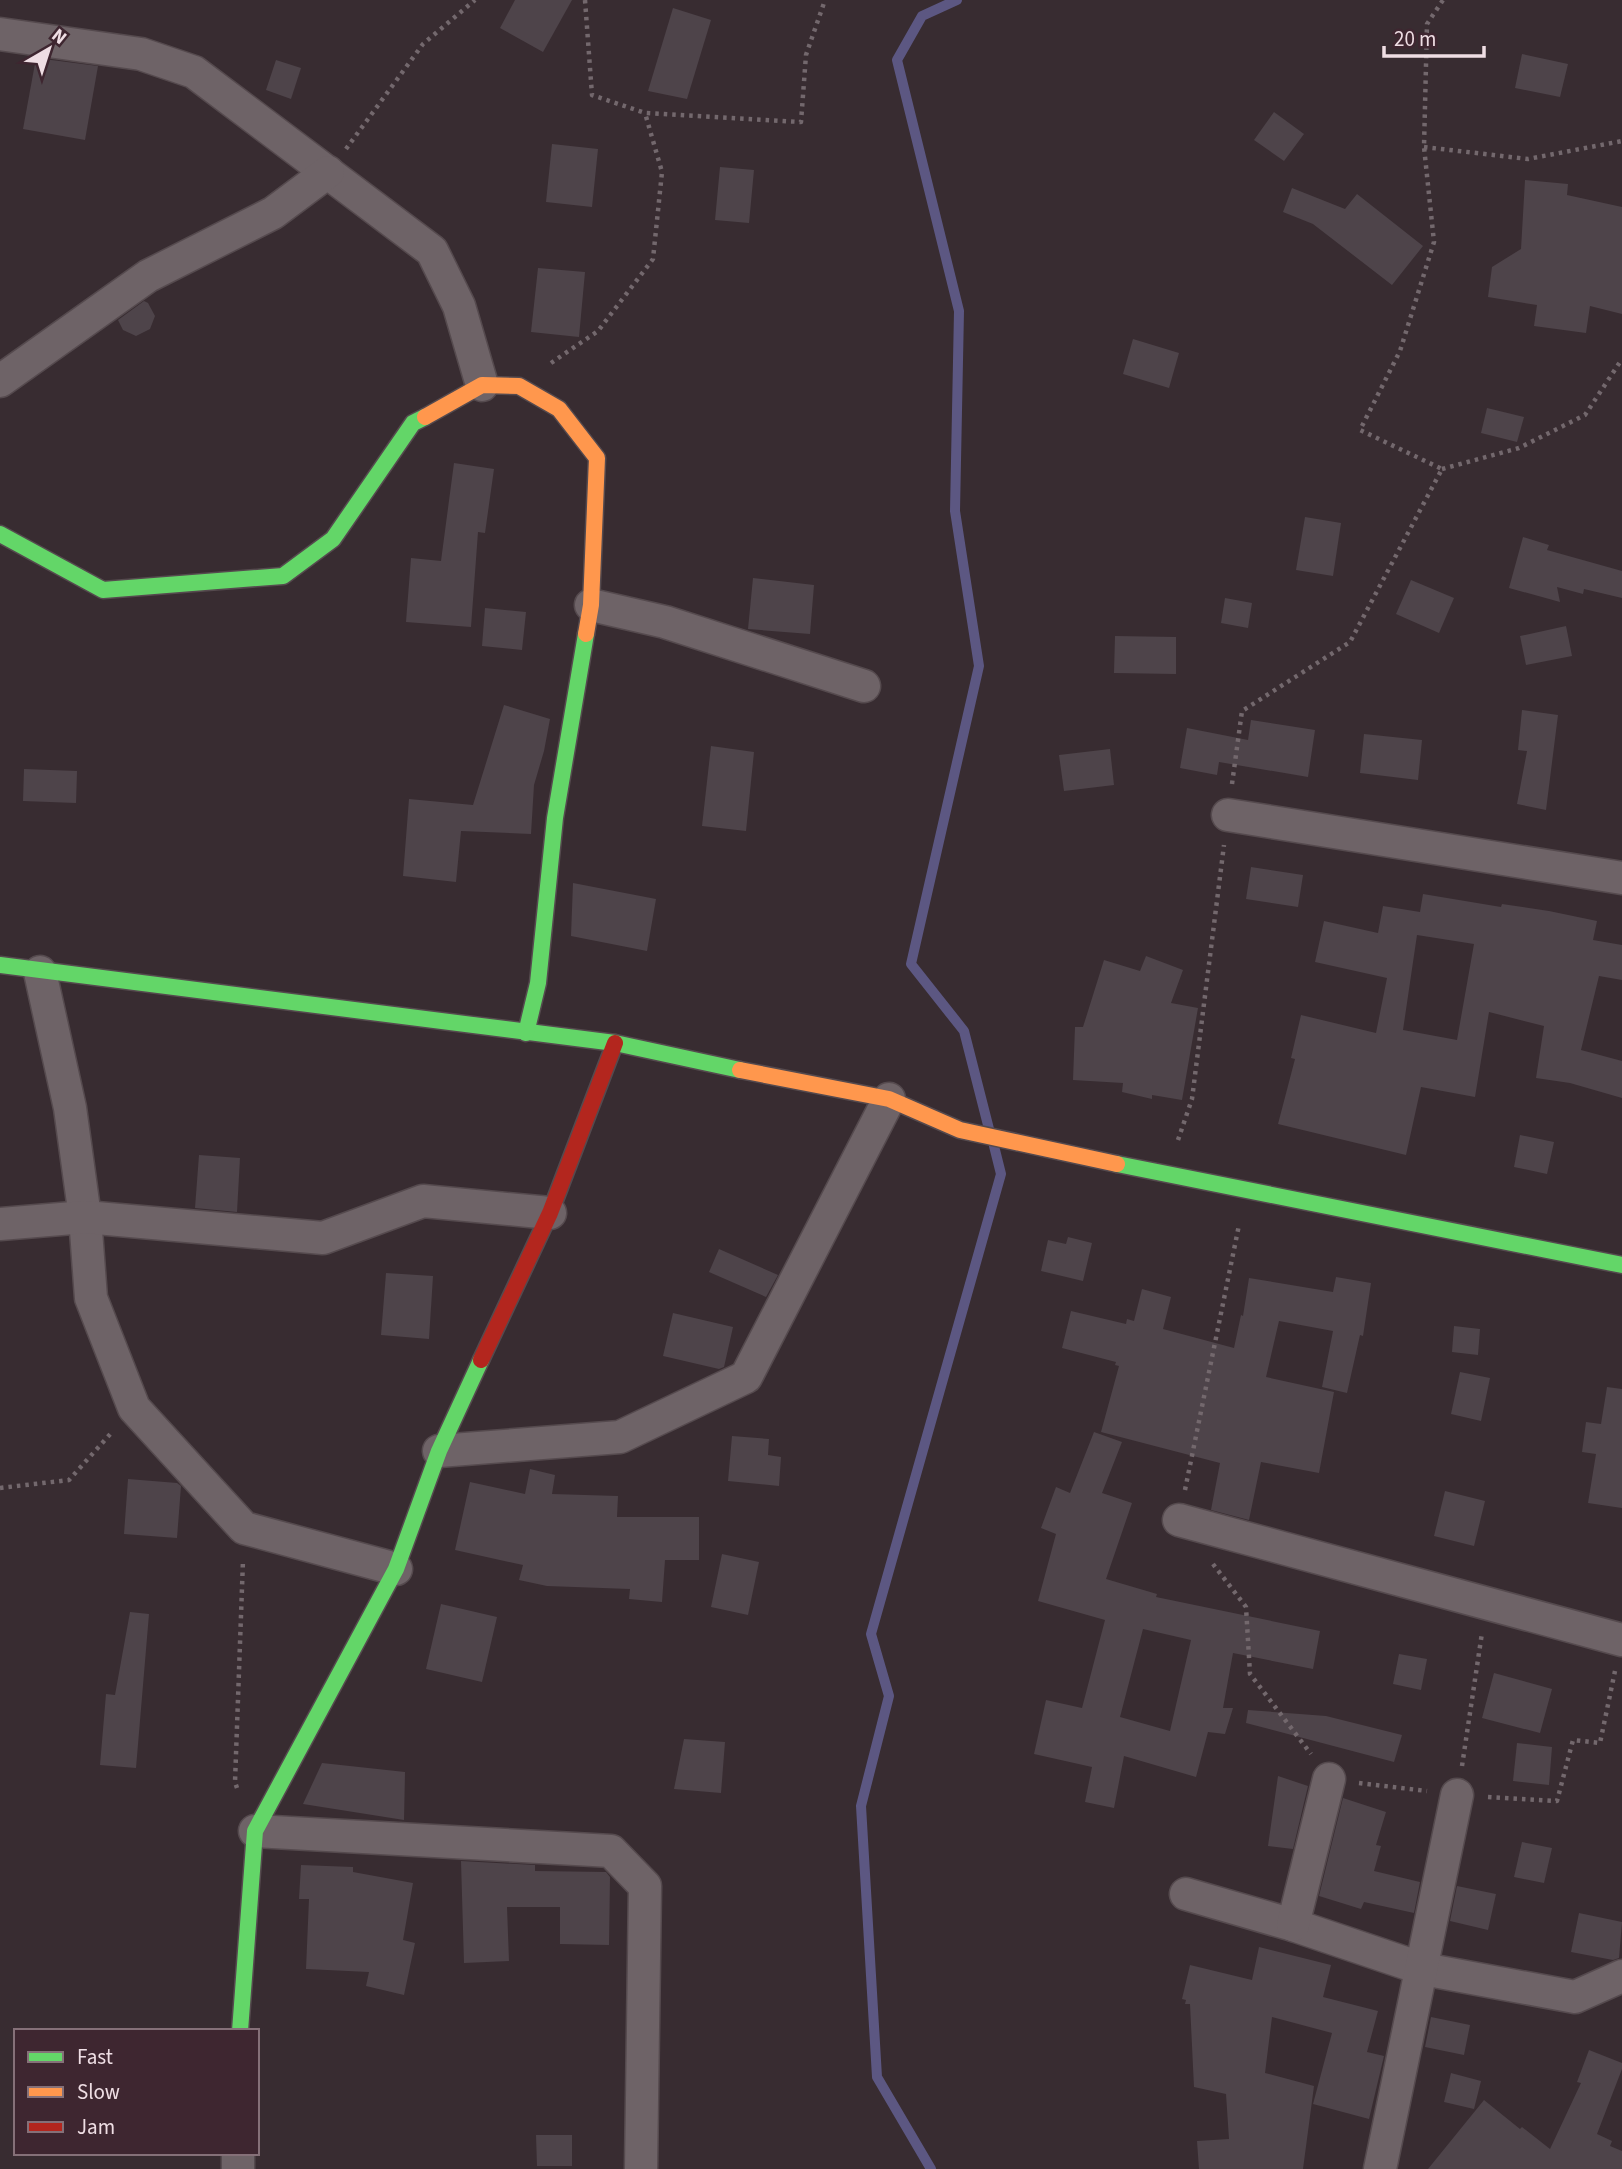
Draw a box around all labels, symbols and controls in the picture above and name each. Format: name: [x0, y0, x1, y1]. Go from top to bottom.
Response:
north arrow: [14, 14, 84, 84]
scale bar: [1384, 14, 1484, 58]
text: N: [45, 22, 72, 51]
text: 20 m: [1394, 24, 1436, 54]
legend: [14, 2029, 259, 2155]
text: Fast: [77, 2042, 113, 2072]
text: Slow: [77, 2077, 120, 2107]
text: Jam: [77, 2112, 115, 2142]

